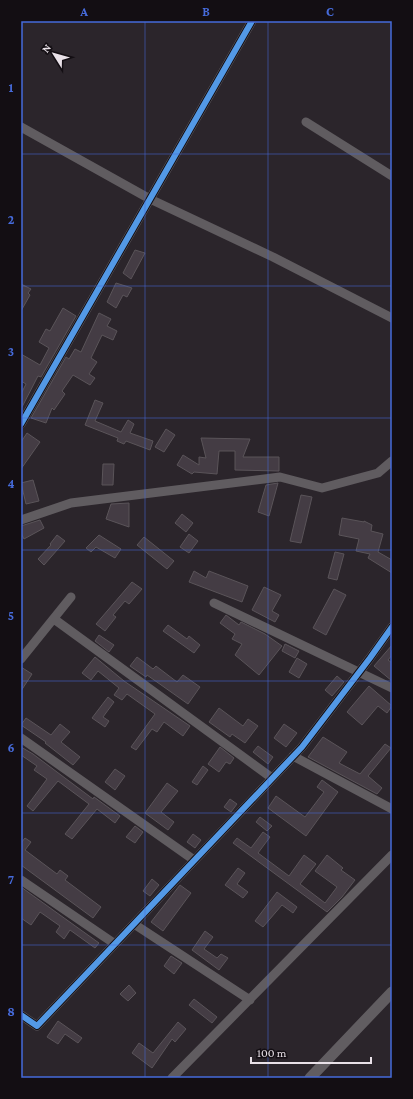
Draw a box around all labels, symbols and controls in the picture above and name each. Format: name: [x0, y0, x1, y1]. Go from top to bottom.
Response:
text: A: [79, 4, 88, 19]
text: B: [202, 4, 210, 19]
text: C: [326, 4, 334, 19]
north arrow: [34, 34, 74, 74]
text: N: [39, 41, 53, 55]
text: 1: [9, 80, 14, 95]
text: 2: [8, 212, 15, 227]
text: 3: [8, 344, 14, 359]
text: 4: [7, 476, 15, 491]
text: 5: [8, 608, 14, 623]
text: 6: [7, 740, 15, 755]
text: 7: [8, 872, 14, 887]
text: 8: [7, 1004, 15, 1019]
scale bar: [251, 1039, 371, 1065]
text: 100 m: [257, 1046, 287, 1060]

